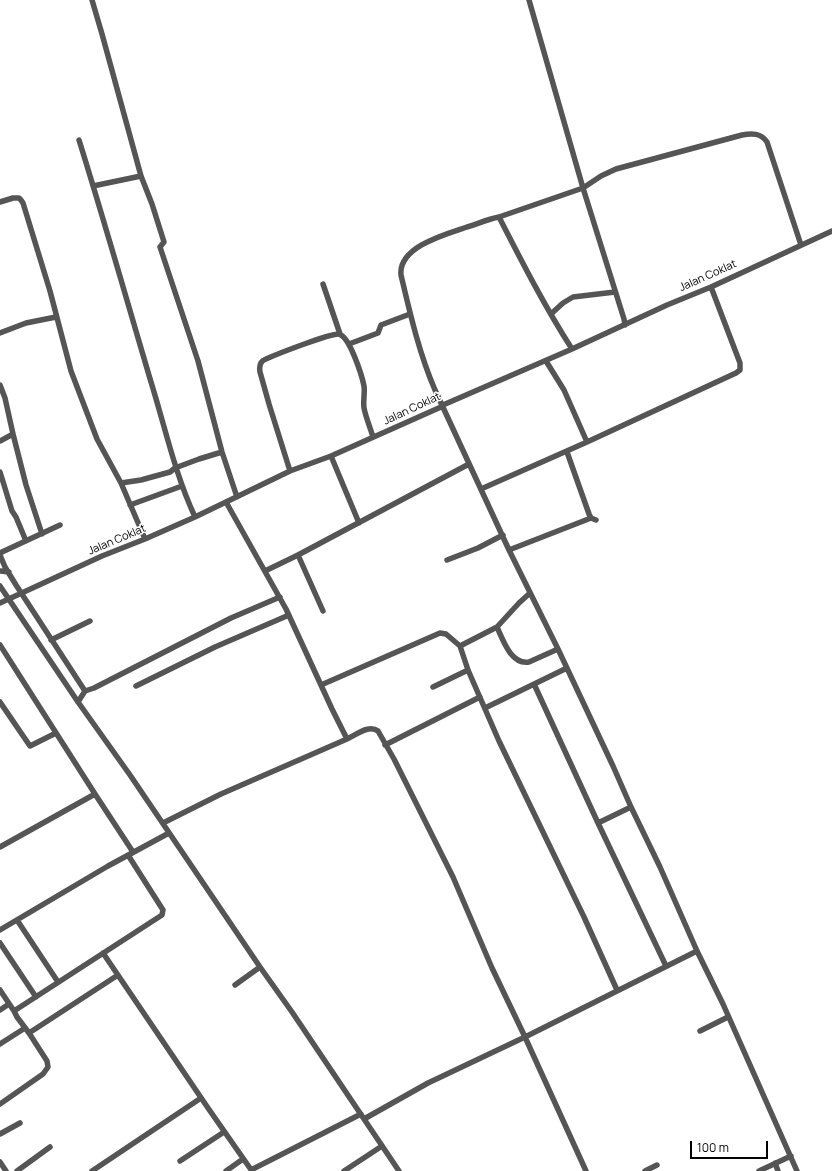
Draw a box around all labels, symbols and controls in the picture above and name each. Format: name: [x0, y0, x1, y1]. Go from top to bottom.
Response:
street label: Jalan Coklat: [677, 257, 739, 295]
street label: Jalan Coklat: [381, 390, 443, 428]
street label: Jalan Coklat: [86, 522, 148, 558]
scale bar: [692, 1133, 770, 1159]
text: 100 m: [697, 1139, 729, 1156]

